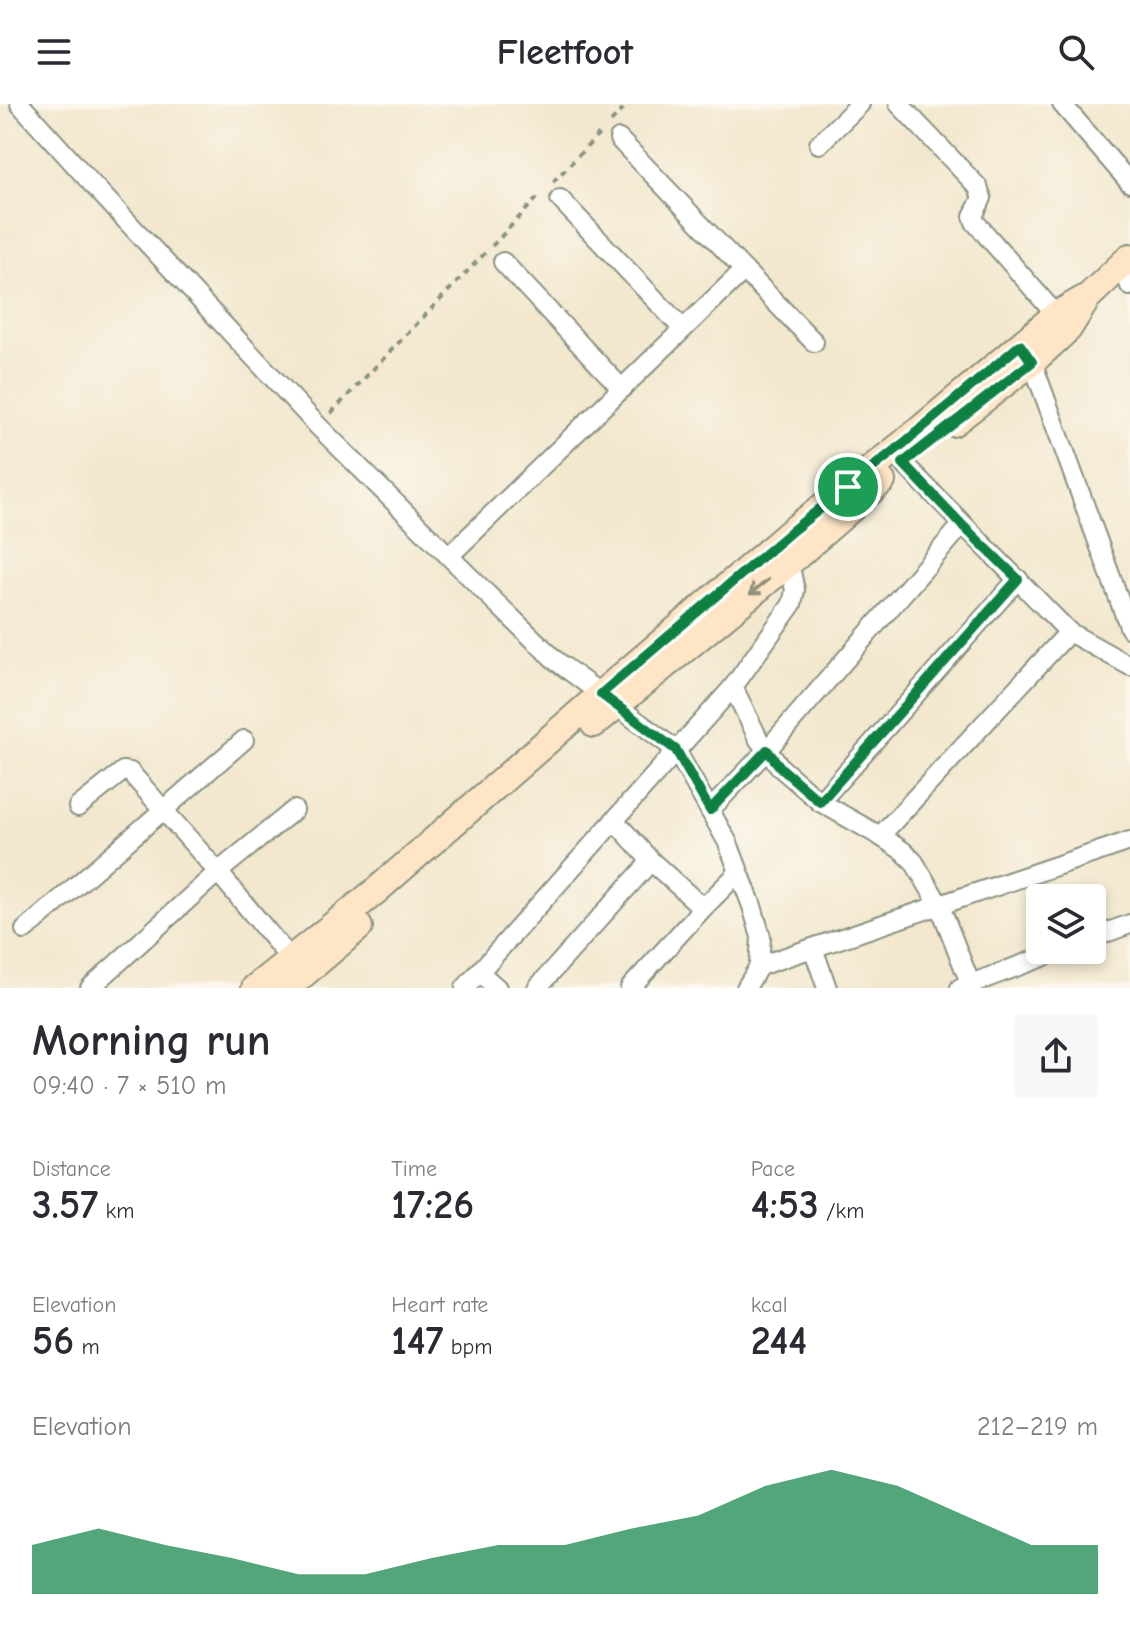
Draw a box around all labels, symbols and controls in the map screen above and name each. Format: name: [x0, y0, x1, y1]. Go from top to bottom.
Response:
icon: menu: [32, 30, 76, 74]
icon: search: [1054, 30, 1098, 74]
text: Fleetfoot: [497, 32, 633, 73]
pin: [814, 453, 882, 521]
icon: arrive: [826, 465, 870, 509]
one-way arrow: [750, 578, 770, 596]
map controls: [1026, 884, 1106, 964]
button: layers: [1026, 884, 1106, 964]
button: share: [1014, 1014, 1098, 1098]
text: Morning run: [32, 1015, 271, 1066]
text: 09:40 · 7 × 510 m: [32, 1071, 227, 1101]
text: Distance: [32, 1156, 111, 1182]
text: Time: [391, 1156, 437, 1182]
text: Pace: [751, 1156, 795, 1182]
text: 3.57: [32, 1182, 98, 1228]
text: 17:26: [391, 1182, 474, 1228]
text: 4:53: [751, 1182, 819, 1228]
text: km: [98, 1198, 134, 1224]
text: /km: [819, 1198, 864, 1224]
text: Elevation: [32, 1292, 116, 1318]
text: Heart rate: [391, 1292, 488, 1318]
text: kcal: [751, 1292, 788, 1318]
text: 56: [32, 1318, 74, 1364]
text: 147: [391, 1318, 443, 1364]
text: 244: [751, 1318, 807, 1364]
text: m: [74, 1334, 100, 1360]
text: bpm: [443, 1334, 492, 1360]
text: Elevation: [32, 1412, 132, 1442]
text: 212–219 m: [977, 1412, 1098, 1442]

